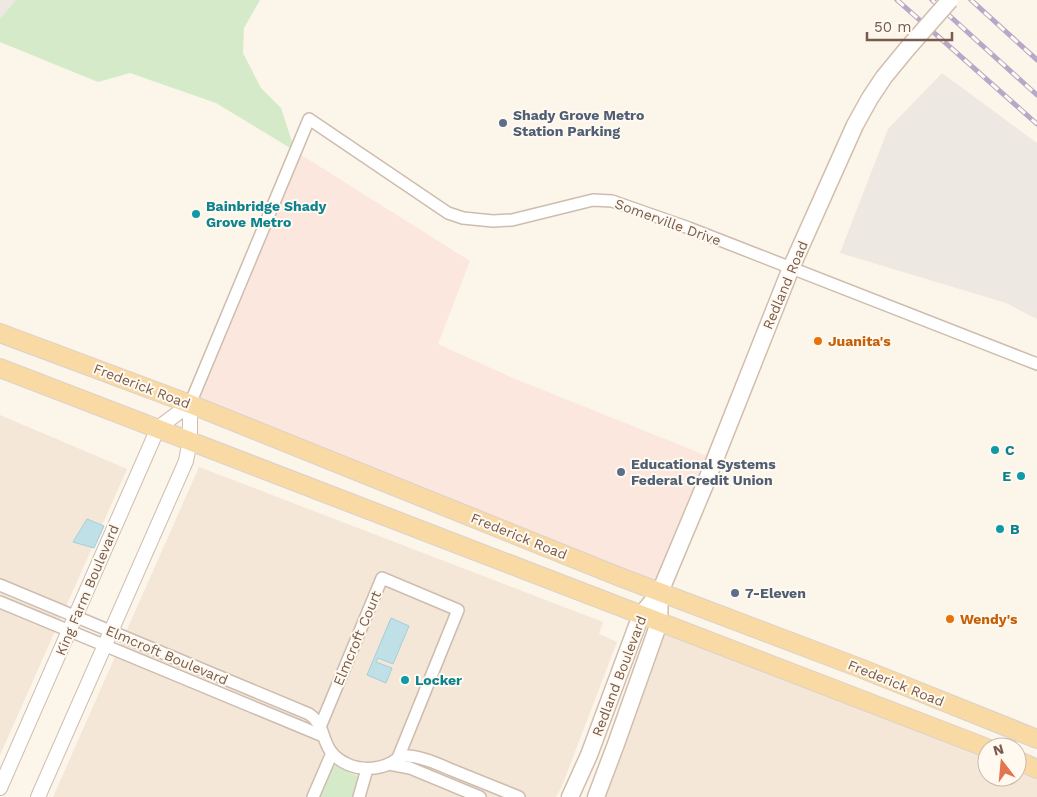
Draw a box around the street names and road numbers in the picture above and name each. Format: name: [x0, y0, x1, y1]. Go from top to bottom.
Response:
street label: Somerville Drive: [613, 195, 723, 249]
street label: Redland Road: [759, 238, 811, 332]
street label: Frederick Road: [91, 360, 193, 412]
street label: Frederick Road: [469, 509, 569, 563]
street label: King Farm Boulevard: [52, 522, 122, 658]
street label: Elmcroft Court: [330, 588, 384, 688]
street label: Redland Boulevard: [589, 613, 649, 739]
street label: Elmcroft Boulevard: [103, 622, 231, 688]
street label: Frederick Road: [846, 656, 946, 710]

